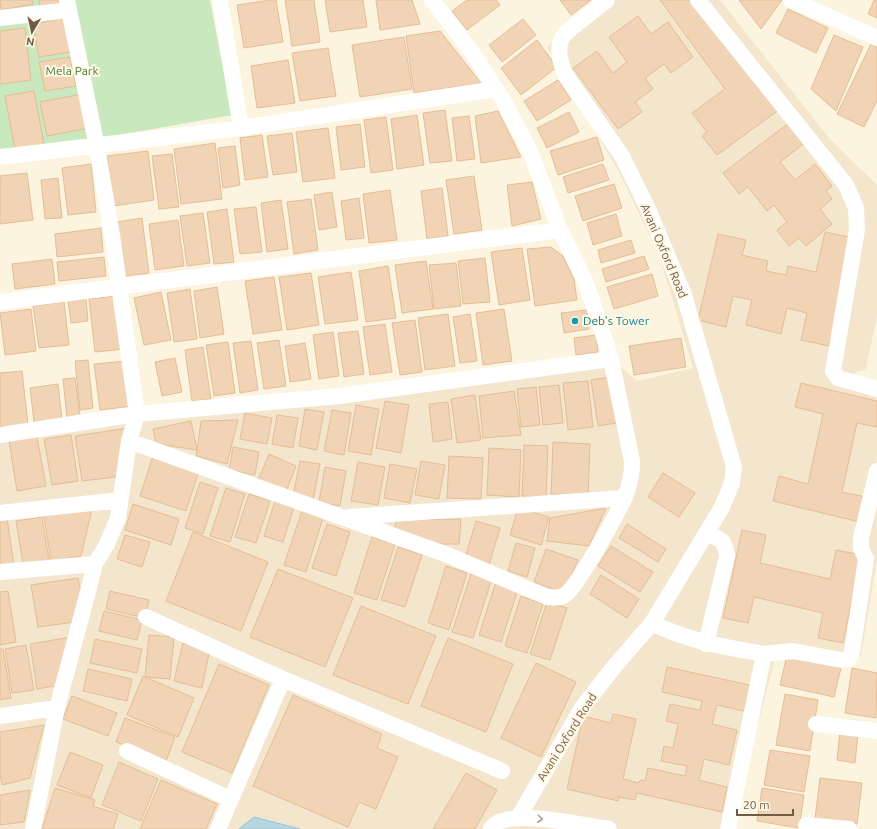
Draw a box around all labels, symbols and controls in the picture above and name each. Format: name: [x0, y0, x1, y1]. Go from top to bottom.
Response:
north arrow: [12, 12, 52, 52]
text: N: [25, 35, 35, 48]
park label: Mela Park: [46, 64, 98, 77]
street label: Avani Oxford Road: [639, 202, 690, 300]
place label: Deb's Tower: [583, 314, 650, 327]
marker: Deb's Tower: [570, 316, 580, 326]
street label: Avani Oxford Road: [534, 690, 599, 783]
scale bar: [737, 791, 793, 817]
text: 20 m: [743, 798, 770, 811]
one-way arrow: [537, 814, 543, 823]

